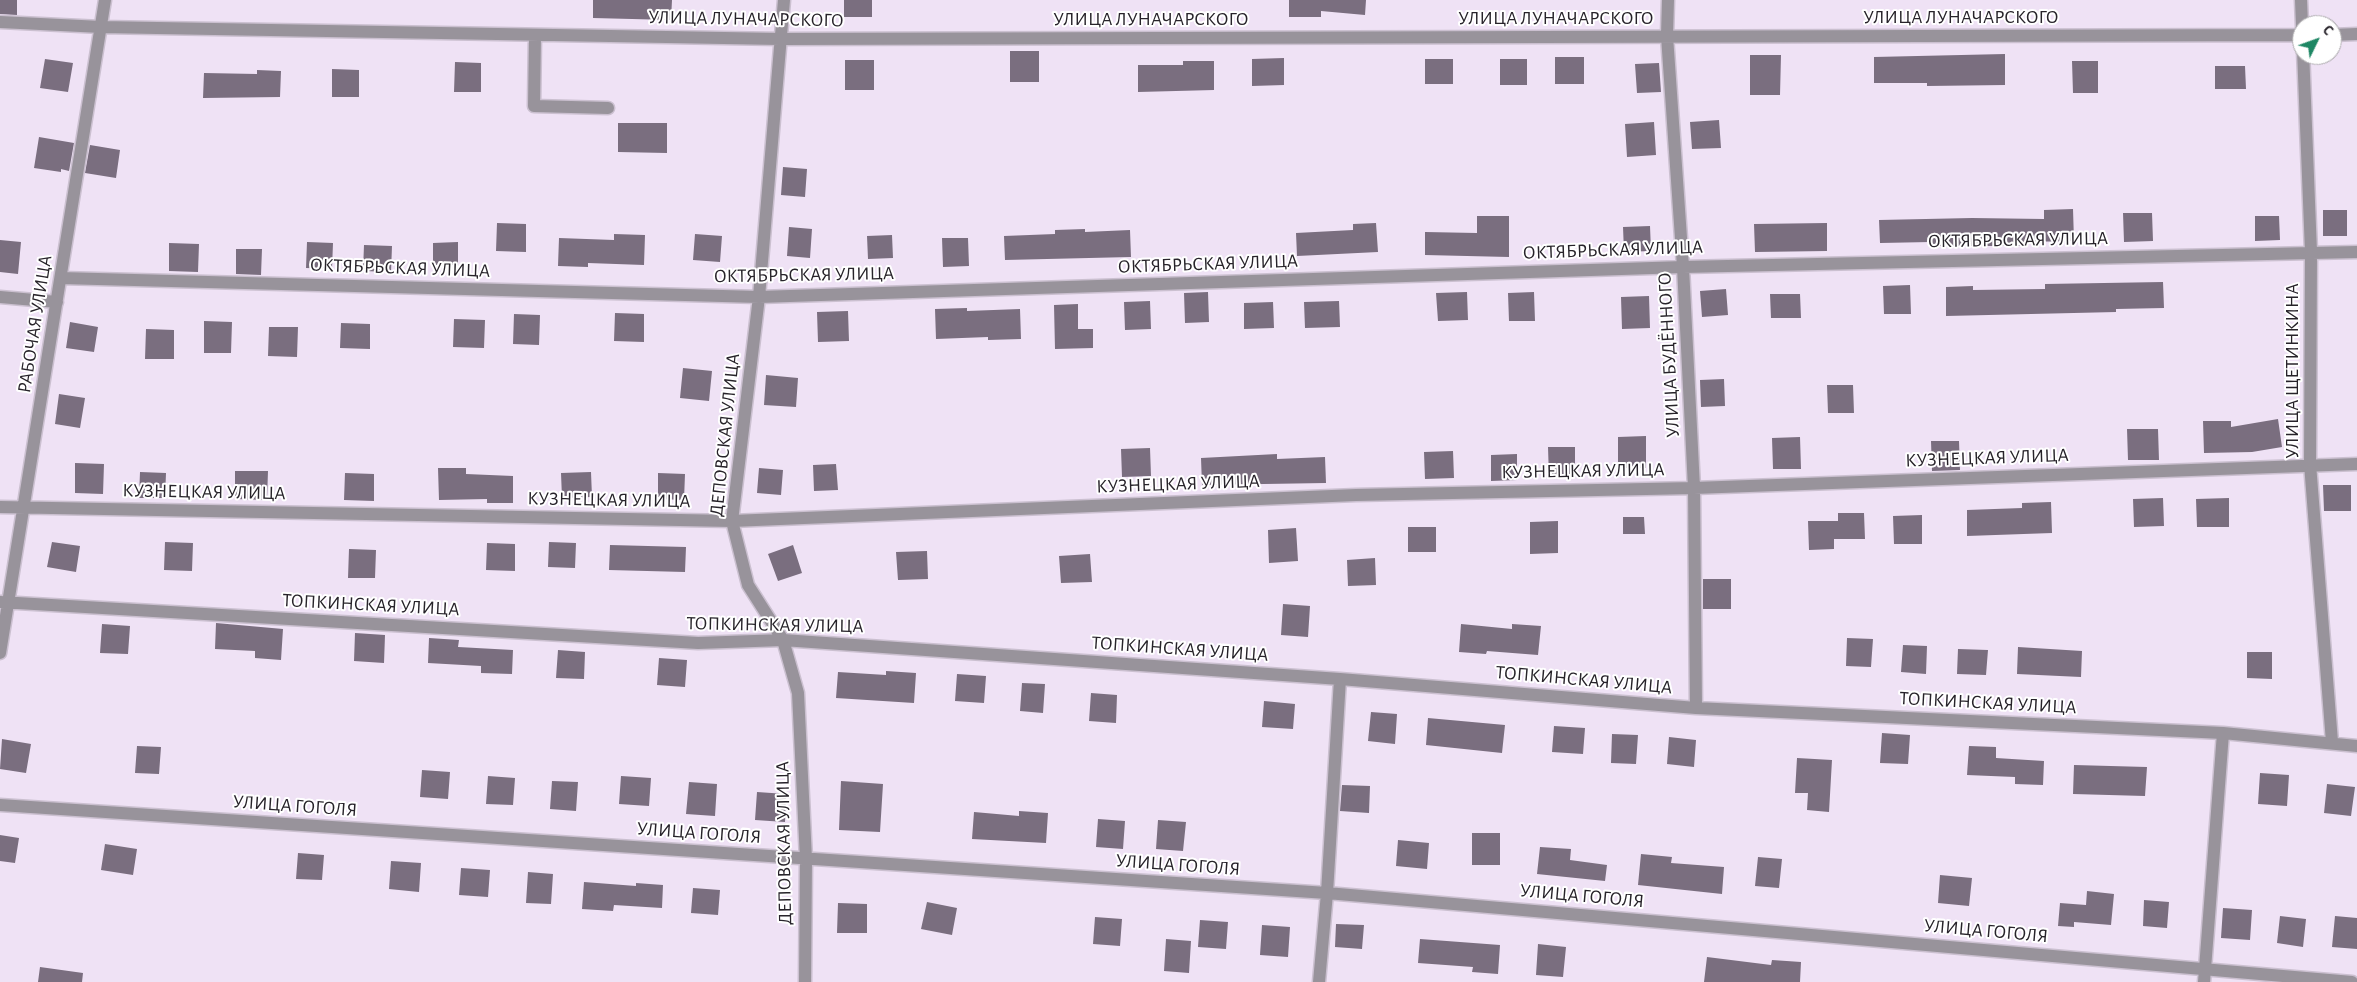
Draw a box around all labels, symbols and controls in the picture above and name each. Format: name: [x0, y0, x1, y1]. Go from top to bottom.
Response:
street label: УЛИЦА ЛУНАЧАРСКОГО: [648, 6, 844, 32]
street label: УЛИЦА ЛУНАЧАРСКОГО: [1863, 6, 2059, 28]
street label: УЛИЦА ЛУНАЧАРСКОГО: [1458, 7, 1654, 29]
street label: УЛИЦА ЛУНАЧАРСКОГО: [1053, 8, 1249, 30]
north arrow: [2292, 15, 2342, 65]
text: С: [2320, 23, 2335, 38]
street label: ОКТЯБРЬСКАЯ УЛИЦА: [1928, 227, 2108, 253]
street label: ОКТЯБРЬСКАЯ УЛИЦА: [1523, 235, 1703, 265]
street label: ОКТЯБРЬСКАЯ УЛИЦА: [1118, 249, 1298, 279]
street label: РАБОЧАЯ УЛИЦА: [13, 253, 57, 395]
street label: ОКТЯБРЬСКАЯ УЛИЦА: [310, 253, 490, 283]
street label: ОКТЯБРЬСКАЯ УЛИЦА: [714, 262, 894, 288]
street label: УЛИЦА БУДЁННОГО: [1653, 272, 1685, 438]
street label: УЛИЦА ЩЕТИНКИНА: [2281, 283, 2303, 459]
street label: ДЕПОВСКАЯ УЛИЦА: [705, 352, 745, 518]
street label: КУЗНЕЦКАЯ УЛИЦА: [1905, 444, 2069, 472]
street label: КУЗНЕЦКАЯ УЛИЦА: [1501, 458, 1665, 484]
street label: КУЗНЕЦКАЯ УЛИЦА: [1096, 470, 1260, 498]
street label: КУЗНЕЦКАЯ УЛИЦА: [122, 479, 286, 505]
street label: КУЗНЕЦКАЯ УЛИЦА: [527, 487, 691, 513]
street label: ТОПКИНСКАЯ УЛИЦА: [282, 589, 460, 621]
street label: ТОПКИНСКАЯ УЛИЦА: [686, 612, 864, 638]
street label: ТОПКИНСКАЯ УЛИЦА: [1091, 631, 1269, 667]
street label: ТОПКИНСКАЯ УЛИЦА: [1495, 661, 1673, 699]
street label: ТОПКИНСКАЯ УЛИЦА: [1899, 687, 2077, 719]
street label: ДЕПОВСКАЯ УЛИЦА: [771, 761, 797, 925]
street label: УЛИЦА ГОГОЛЯ: [232, 790, 358, 822]
street label: УЛИЦА ГОГОЛЯ: [636, 817, 762, 849]
street label: УЛИЦА ГОГОЛЯ: [1115, 849, 1241, 881]
street label: УЛИЦА ГОГОЛЯ: [1519, 879, 1645, 913]
street label: УЛИЦА ГОГОЛЯ: [1923, 914, 2049, 948]

